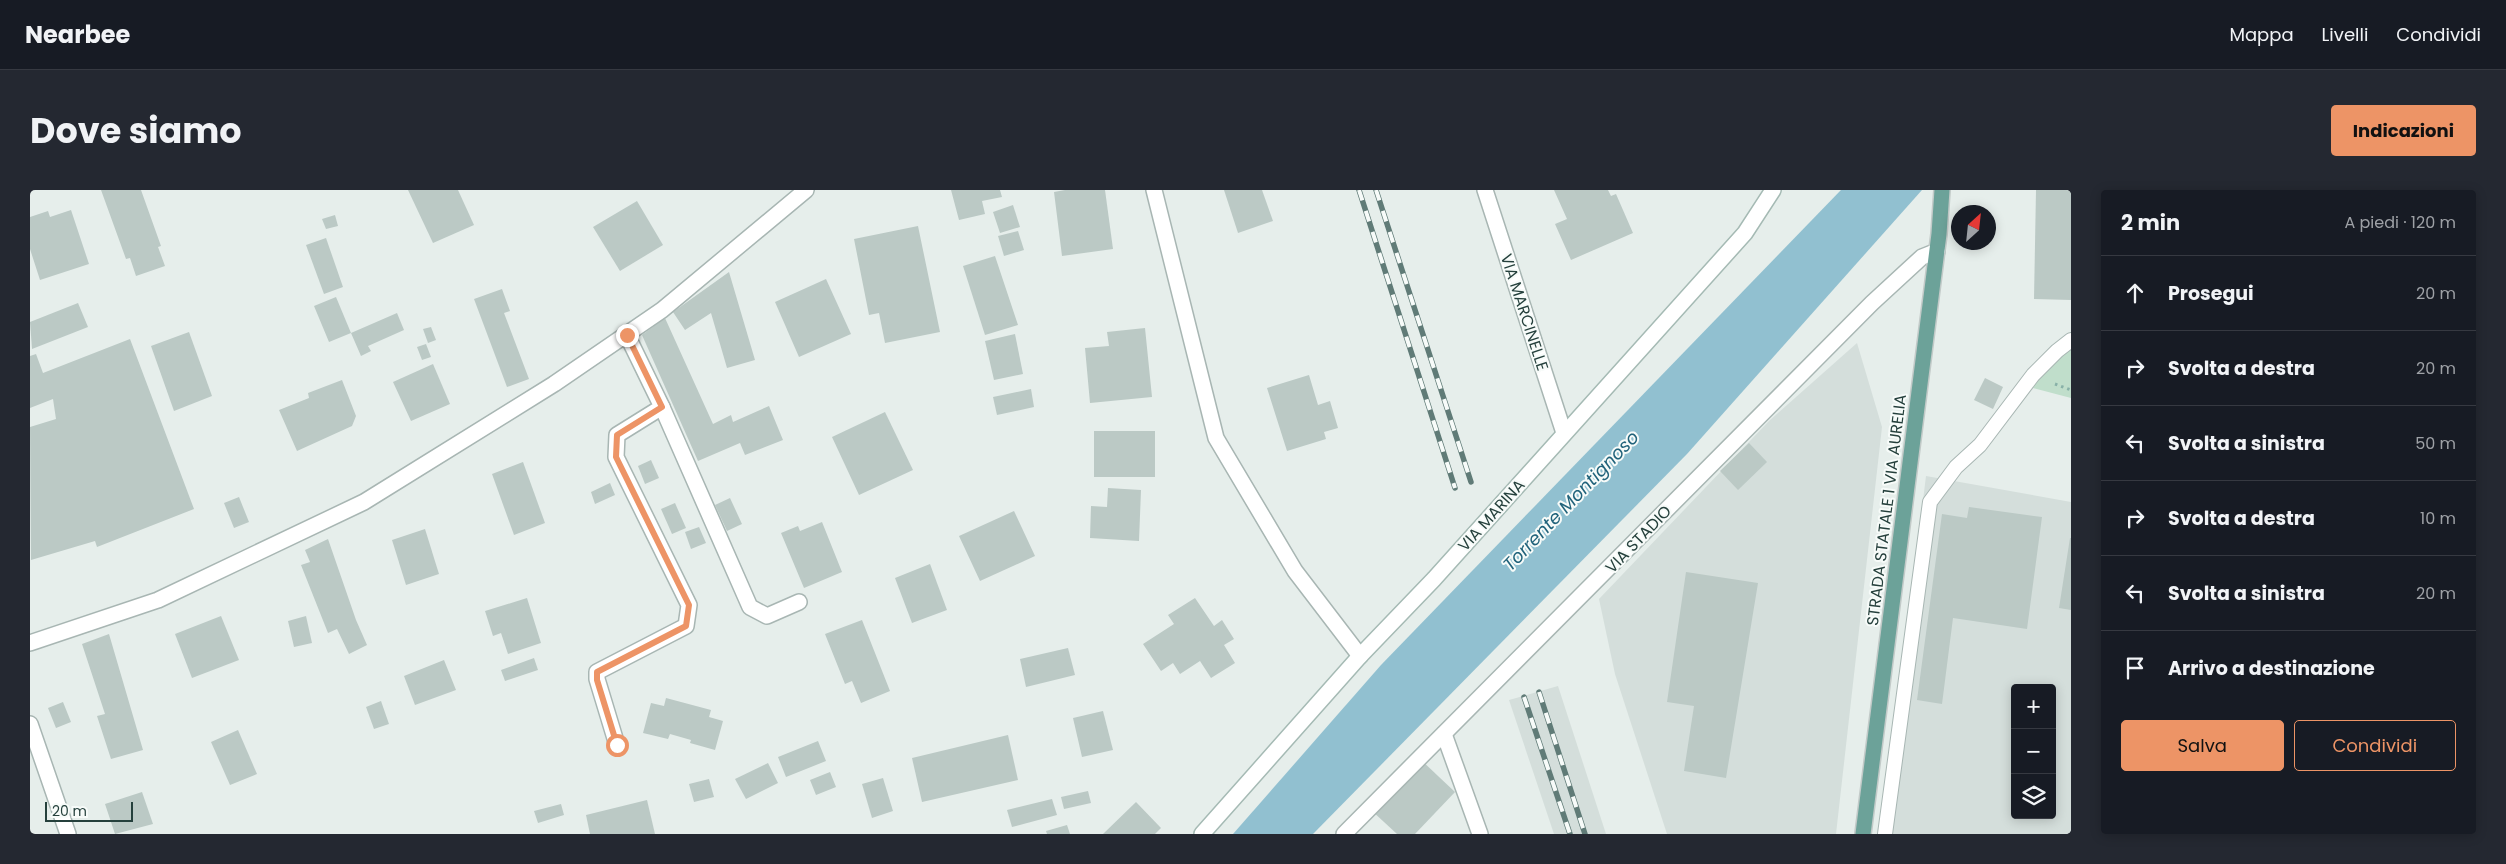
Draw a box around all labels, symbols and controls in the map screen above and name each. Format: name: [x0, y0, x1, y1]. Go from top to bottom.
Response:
text: Nearbee: [25, 18, 130, 51]
text: Mappa: [2229, 22, 2294, 47]
text: Livelli: [2322, 22, 2368, 47]
text: Condividi: [2396, 22, 2481, 47]
button: Indicazioni: [2331, 105, 2476, 156]
text: Dove siamo: [30, 106, 242, 155]
north arrow: [1951, 205, 1996, 250]
text: 2 min: [2121, 208, 2180, 237]
text: A piedi · 120 m: [2344, 211, 2456, 234]
street label: VIA MARCINELLE: [1495, 251, 1554, 374]
icon: ahead: [2121, 279, 2149, 307]
text: Prosegui: [2168, 280, 2254, 307]
text: 20 m: [2416, 282, 2456, 305]
route end: [616, 324, 639, 347]
icon: right: [2121, 354, 2149, 382]
text: Svolta a destra: [2168, 355, 2315, 382]
text: 20 m: [2416, 357, 2456, 380]
street label: STRADA STATALE 1 VIA AURELIA: [1861, 393, 1912, 627]
water label: Torrente Montignoso: [1497, 425, 1644, 576]
icon: left: [2121, 429, 2149, 457]
text: Svolta a sinistra: [2168, 430, 2325, 457]
text: 50 m: [2415, 432, 2456, 455]
street label: VIA MARINA: [1453, 474, 1530, 557]
street label: VIA STADIO: [1600, 500, 1677, 578]
icon: right: [2121, 504, 2149, 532]
text: Svolta a destra: [2168, 505, 2315, 532]
text: 10 m: [2420, 507, 2456, 530]
icon: left: [2121, 579, 2149, 607]
text: Svolta a sinistra: [2168, 580, 2325, 607]
text: 20 m: [2416, 582, 2456, 605]
icon: arrive: [2121, 654, 2149, 682]
text: Arrivo a destinazione: [2168, 655, 2375, 682]
map controls: [2011, 684, 2056, 819]
button: +: [2011, 684, 2056, 729]
button: Salva: [2121, 720, 2284, 771]
button: Condividi: [2294, 720, 2456, 771]
button: −: [2011, 729, 2056, 774]
route start: [606, 734, 629, 757]
button: layers: [2011, 774, 2056, 819]
scale bar: [45, 799, 132, 822]
text: 20 m: [52, 801, 87, 821]

